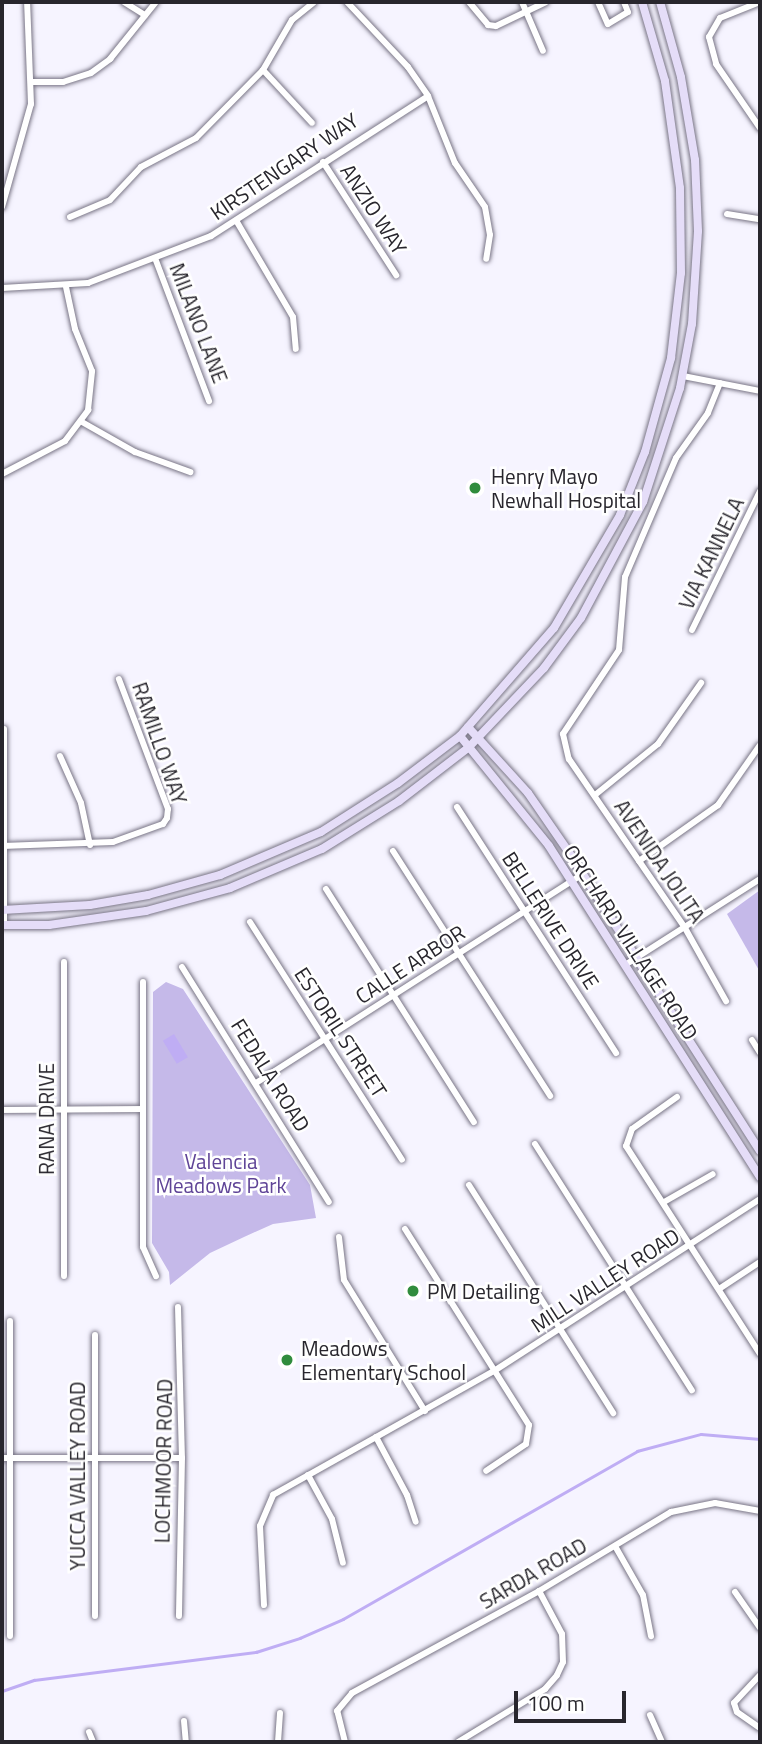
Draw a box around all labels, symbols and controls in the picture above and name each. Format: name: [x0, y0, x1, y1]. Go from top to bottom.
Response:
street label: KIRSTENGARY WAY: [205, 107, 363, 225]
street label: ANZIO WAY: [336, 159, 412, 259]
street label: MILANO LANE: [165, 259, 233, 387]
place label: Henry Mayo Newhall Hospital: [491, 463, 641, 513]
marker: Henry Mayo Newhall Hospital: [465, 478, 485, 498]
street label: VIA KANNELA: [673, 493, 749, 613]
street label: RAMILLO WAY: [127, 679, 193, 807]
street label: AVENIDA JOLITA: [610, 795, 710, 927]
street label: ORCHARD VILLAGE ROAD: [558, 840, 704, 1044]
street label: BELLERIVE DRIVE: [497, 847, 605, 993]
street label: CALLE ARBOR: [351, 919, 469, 1009]
street label: ESTORIL STREET: [290, 962, 392, 1102]
street label: FEDALA ROAD: [226, 1014, 316, 1136]
street label: RANA DRIVE: [33, 1063, 59, 1175]
park label: Valencia Meadows Park: [155, 1148, 287, 1198]
street label: MILL VALLEY ROAD: [526, 1223, 684, 1337]
place label: PM Detailing: [427, 1278, 540, 1304]
marker: PM Detailing: [405, 1283, 421, 1299]
place label: Meadows Elementary School: [301, 1335, 466, 1385]
marker: Meadows Elementary School: [279, 1352, 295, 1368]
street label: LOCHMOOR ROAD: [149, 1378, 177, 1544]
street label: YUCCA VALLEY ROAD: [64, 1381, 90, 1571]
street label: SARDA ROAD: [475, 1532, 591, 1614]
scale bar: [517, 1678, 629, 1722]
text: 100 m: [527, 1687, 584, 1719]

